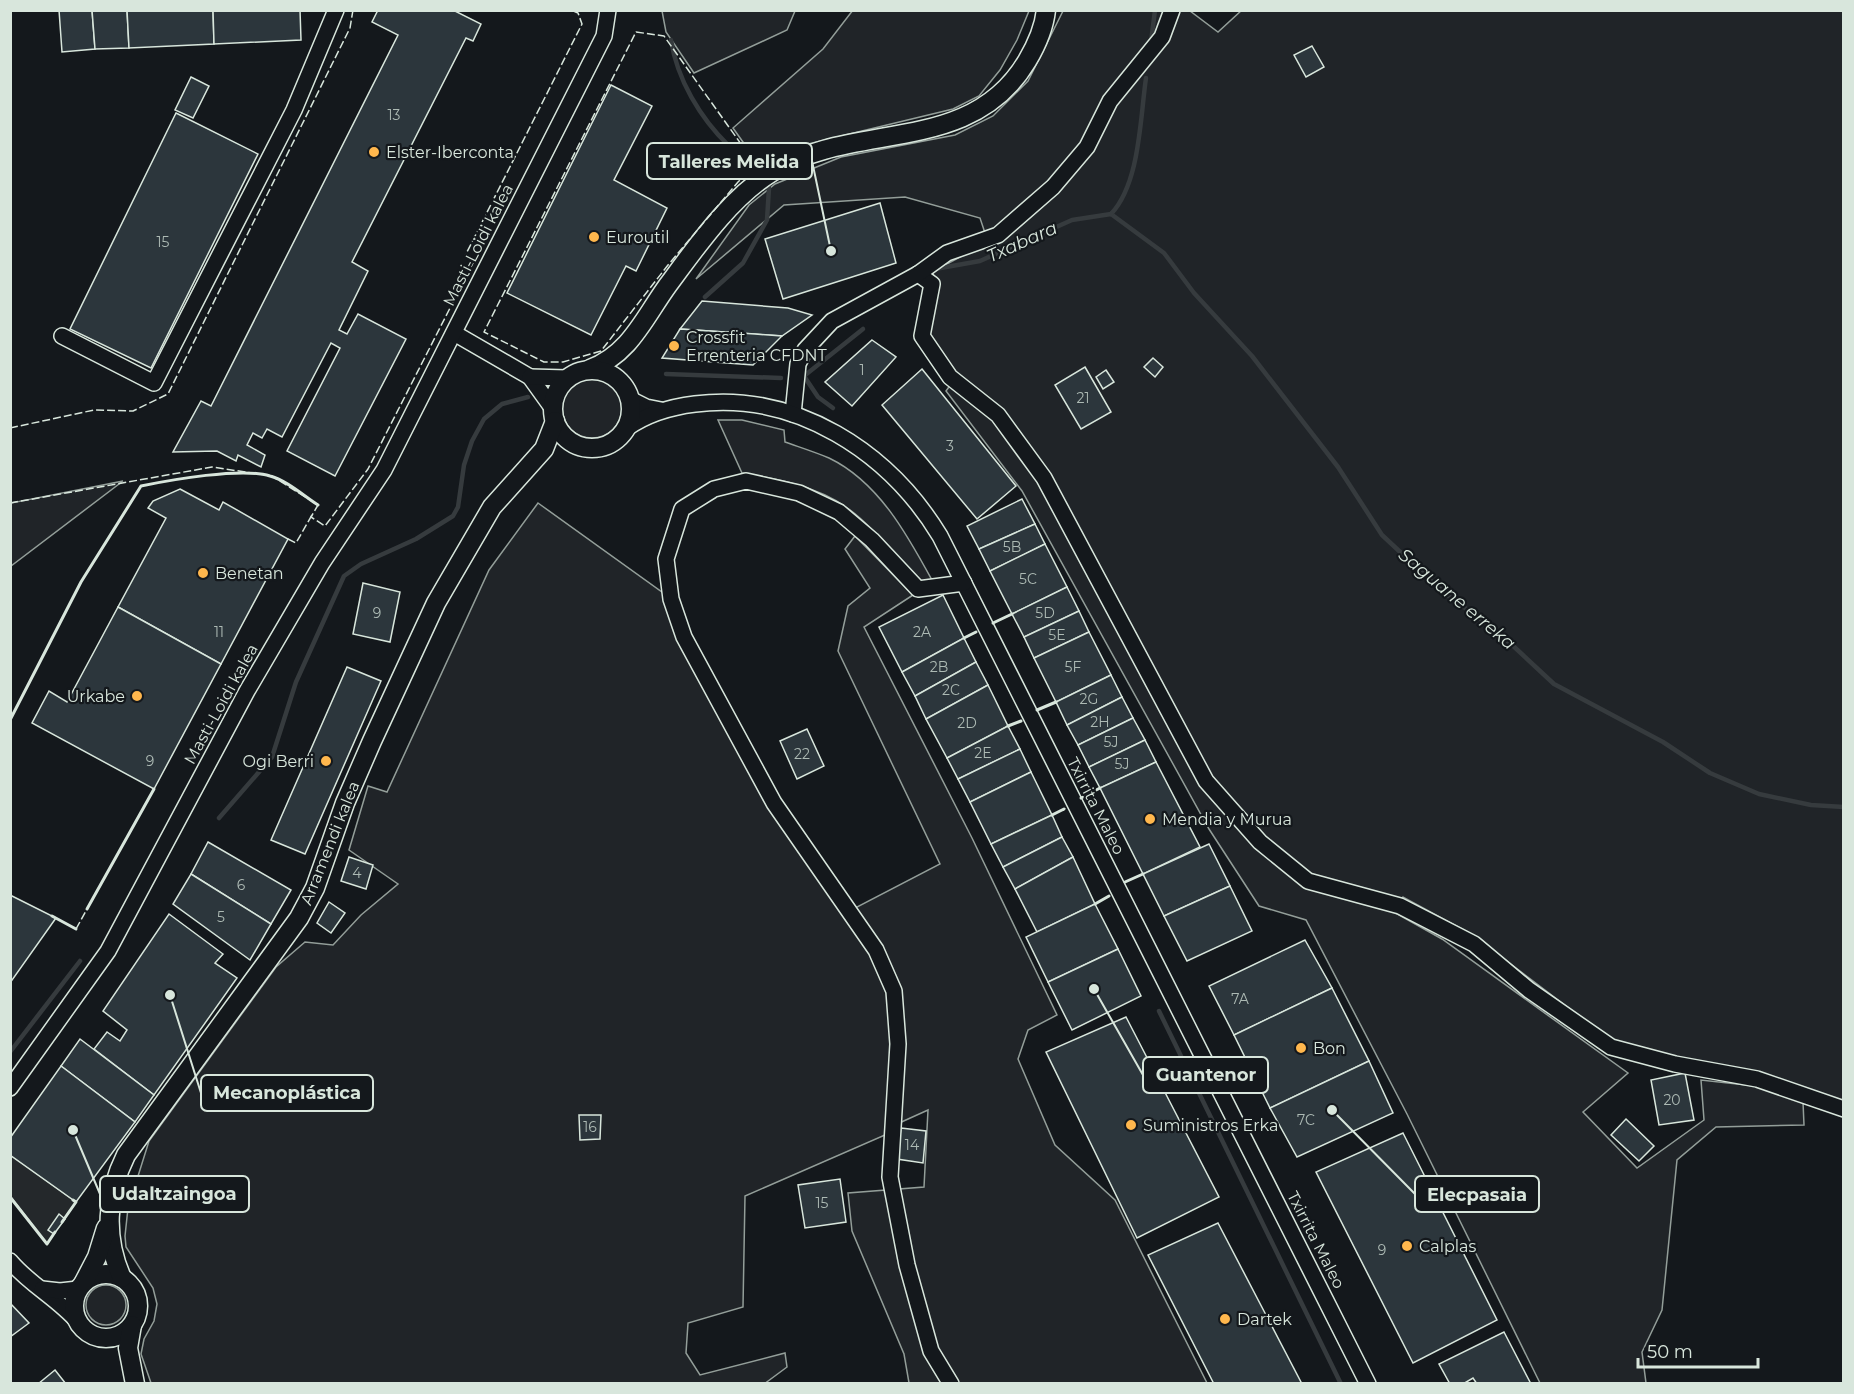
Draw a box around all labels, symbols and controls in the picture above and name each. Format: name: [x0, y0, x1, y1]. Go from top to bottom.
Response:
house number: 13: [388, 106, 401, 124]
place label: Elster-Iberconta: [386, 143, 514, 162]
callout: Talleres Melida: [647, 143, 812, 179]
marker: Elster-Iberconta: [367, 145, 381, 159]
text: Talleres Melida: [659, 151, 799, 173]
street label: Masti-Loidi kalea: [439, 181, 517, 309]
water label: Txabara: [983, 217, 1061, 267]
place label: Euroutil: [606, 228, 669, 247]
marker: Euroutil: [587, 230, 601, 244]
house number: 15: [157, 233, 170, 251]
place label: Crossfit Errenteria CFDNT: [686, 328, 827, 365]
marker: Crossfit Errenteria CFDNT: [667, 339, 681, 353]
house number: 1: [859, 361, 865, 379]
house number: 21: [1076, 389, 1090, 407]
house number: 3: [946, 437, 954, 455]
house number: 5B: [1003, 538, 1021, 556]
water label: Saguane erreka: [1394, 544, 1520, 654]
place label: Benetan: [215, 564, 284, 583]
marker: Benetan: [196, 566, 210, 580]
house number: 5C: [1019, 570, 1037, 588]
house number: 9: [373, 604, 381, 622]
house number: 5D: [1035, 604, 1055, 622]
house number: 11: [214, 623, 224, 641]
house number: 2A: [913, 623, 932, 641]
house number: 5E: [1048, 626, 1066, 644]
street label: Masti-Loidi kalea: [180, 641, 262, 767]
house number: 2B: [930, 658, 948, 676]
house number: 5F: [1065, 658, 1082, 676]
house number: 2C: [942, 681, 960, 699]
place label: Urkabe: [67, 687, 125, 706]
marker: Urkabe: [130, 689, 144, 703]
house number: 2G: [1080, 690, 1098, 708]
house number: 2H: [1090, 713, 1110, 731]
house number: 2D: [957, 714, 977, 732]
house number: 5J: [1104, 733, 1118, 751]
house number: 2E: [974, 744, 992, 762]
house number: 22: [794, 745, 810, 763]
house number: 9: [146, 752, 154, 770]
place label: Ogi Berri: [243, 752, 314, 771]
marker: Ogi Berri: [319, 754, 333, 768]
street label: Txirrita Maleo: [1063, 754, 1129, 858]
house number: 5J: [1115, 755, 1129, 773]
street label: Arramendi kalea: [297, 778, 363, 908]
place label: Mendia y Murua: [1162, 810, 1292, 829]
marker: Mendia y Murua: [1143, 812, 1157, 826]
house number: 4: [352, 864, 362, 882]
house number: 6: [237, 876, 246, 894]
house number: 5: [217, 908, 225, 926]
house number: 7A: [1231, 990, 1250, 1008]
place label: Bon: [1313, 1039, 1346, 1058]
marker: Bon: [1294, 1041, 1308, 1055]
callout: Guantenor: [1143, 1057, 1268, 1093]
text: Guantenor: [1156, 1064, 1257, 1086]
callout: Mecanoplástica: [201, 1075, 373, 1111]
text: Mecanoplástica: [213, 1082, 361, 1104]
house number: 20: [1663, 1091, 1681, 1109]
house number: 7C: [1297, 1111, 1315, 1129]
place label: Suministros Erka: [1143, 1116, 1278, 1135]
house number: 16: [583, 1118, 597, 1136]
marker: Suministros Erka: [1124, 1118, 1138, 1132]
house number: 14: [905, 1136, 920, 1154]
callout: Udaltzaingoa: [100, 1176, 249, 1212]
callout: Elecpasaia: [1415, 1176, 1539, 1212]
text: Udaltzaingoa: [111, 1183, 237, 1205]
text: Elecpasaia: [1427, 1184, 1527, 1206]
street label: Txirrita Maleo: [1283, 1188, 1349, 1292]
house number: 15: [816, 1194, 829, 1212]
place label: Calplas: [1419, 1237, 1477, 1256]
marker: Calplas: [1400, 1239, 1414, 1253]
house number: 9: [1378, 1241, 1386, 1259]
place label: Dartek: [1237, 1310, 1292, 1329]
marker: Dartek: [1218, 1312, 1232, 1326]
scale bar: [1638, 1331, 1758, 1369]
text: 50 m: [1647, 1341, 1693, 1363]

